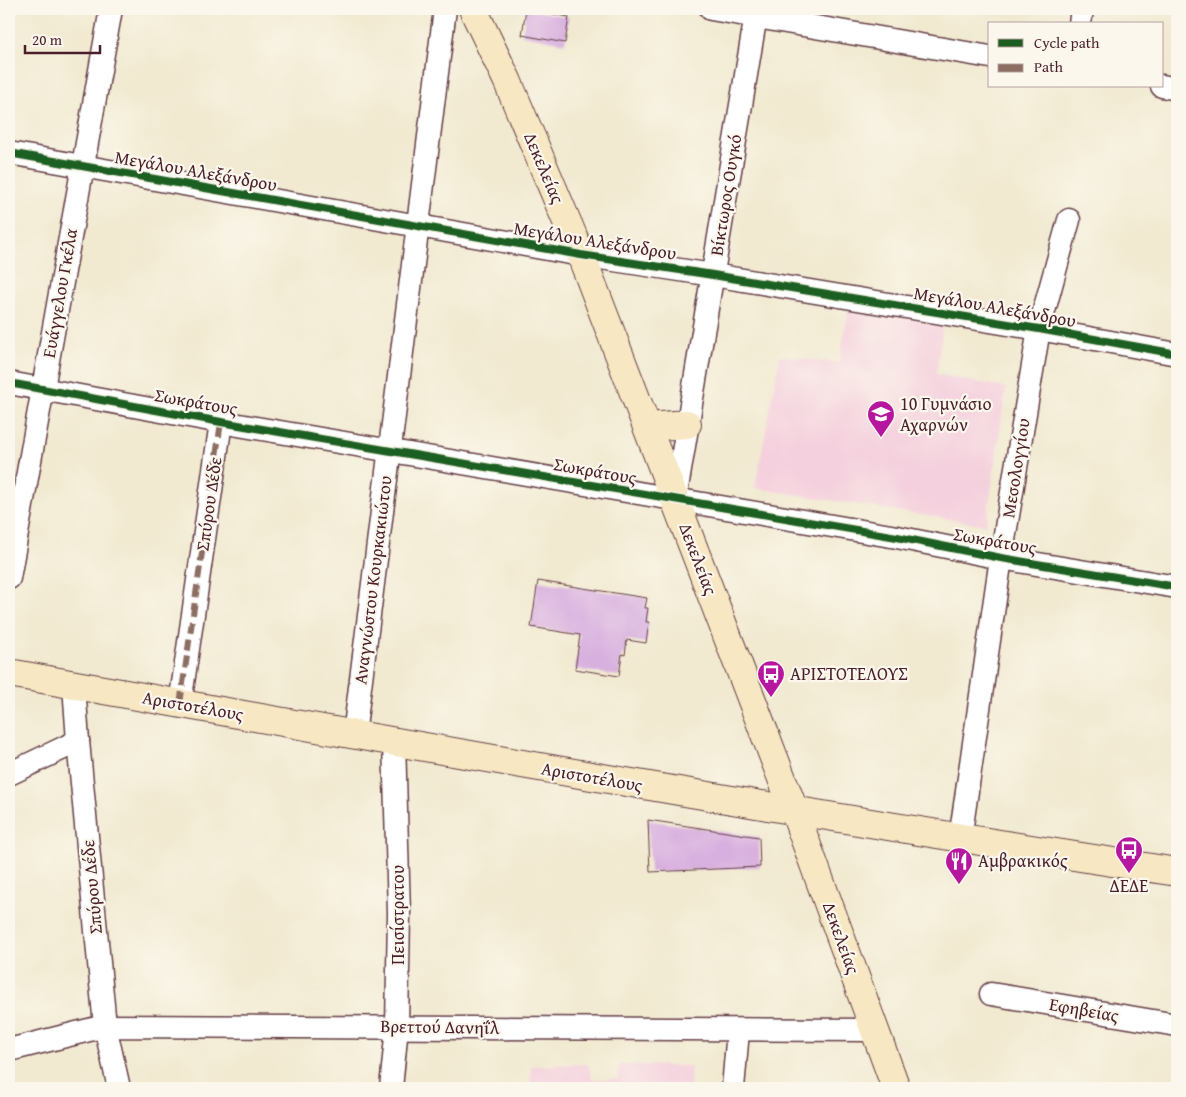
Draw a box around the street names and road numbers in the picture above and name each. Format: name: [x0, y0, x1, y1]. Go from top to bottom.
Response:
street label: Δεκελείας: [517, 128, 572, 208]
street label: Βίκτωρος Ουγκό: [703, 132, 748, 258]
street label: Μεγάλου Αλεξάνδρου: [113, 143, 279, 198]
street label: Μεγάλου Αλεξάνδρου: [512, 214, 678, 267]
street label: Ευάγγελου Γκέλα: [35, 226, 84, 360]
street label: Μεγάλου Αλεξάνδρου: [912, 279, 1078, 334]
street label: Σωκράτους: [152, 381, 240, 422]
street label: Μεσολογγίου: [994, 416, 1037, 520]
street label: Σωκράτους: [551, 450, 639, 491]
street label: Σπύρου Δέδε: [189, 455, 228, 553]
street label: Αναγνώστου Κουρκακιώτου: [346, 474, 399, 686]
street label: Δεκελείας: [672, 519, 725, 599]
street label: Σωκράτους: [951, 520, 1039, 561]
street label: Αριστοτέλους: [140, 683, 246, 728]
street label: Αριστοτέλους: [539, 754, 645, 799]
street label: Σπύρου Δέδε: [74, 838, 109, 935]
street label: Πεισίστρατου: [384, 865, 411, 965]
street label: Δεκελείας: [816, 898, 867, 978]
street label: Εφηβείας: [1047, 990, 1121, 1029]
street label: Βρεττού Δανηΐλ: [380, 1012, 500, 1041]

